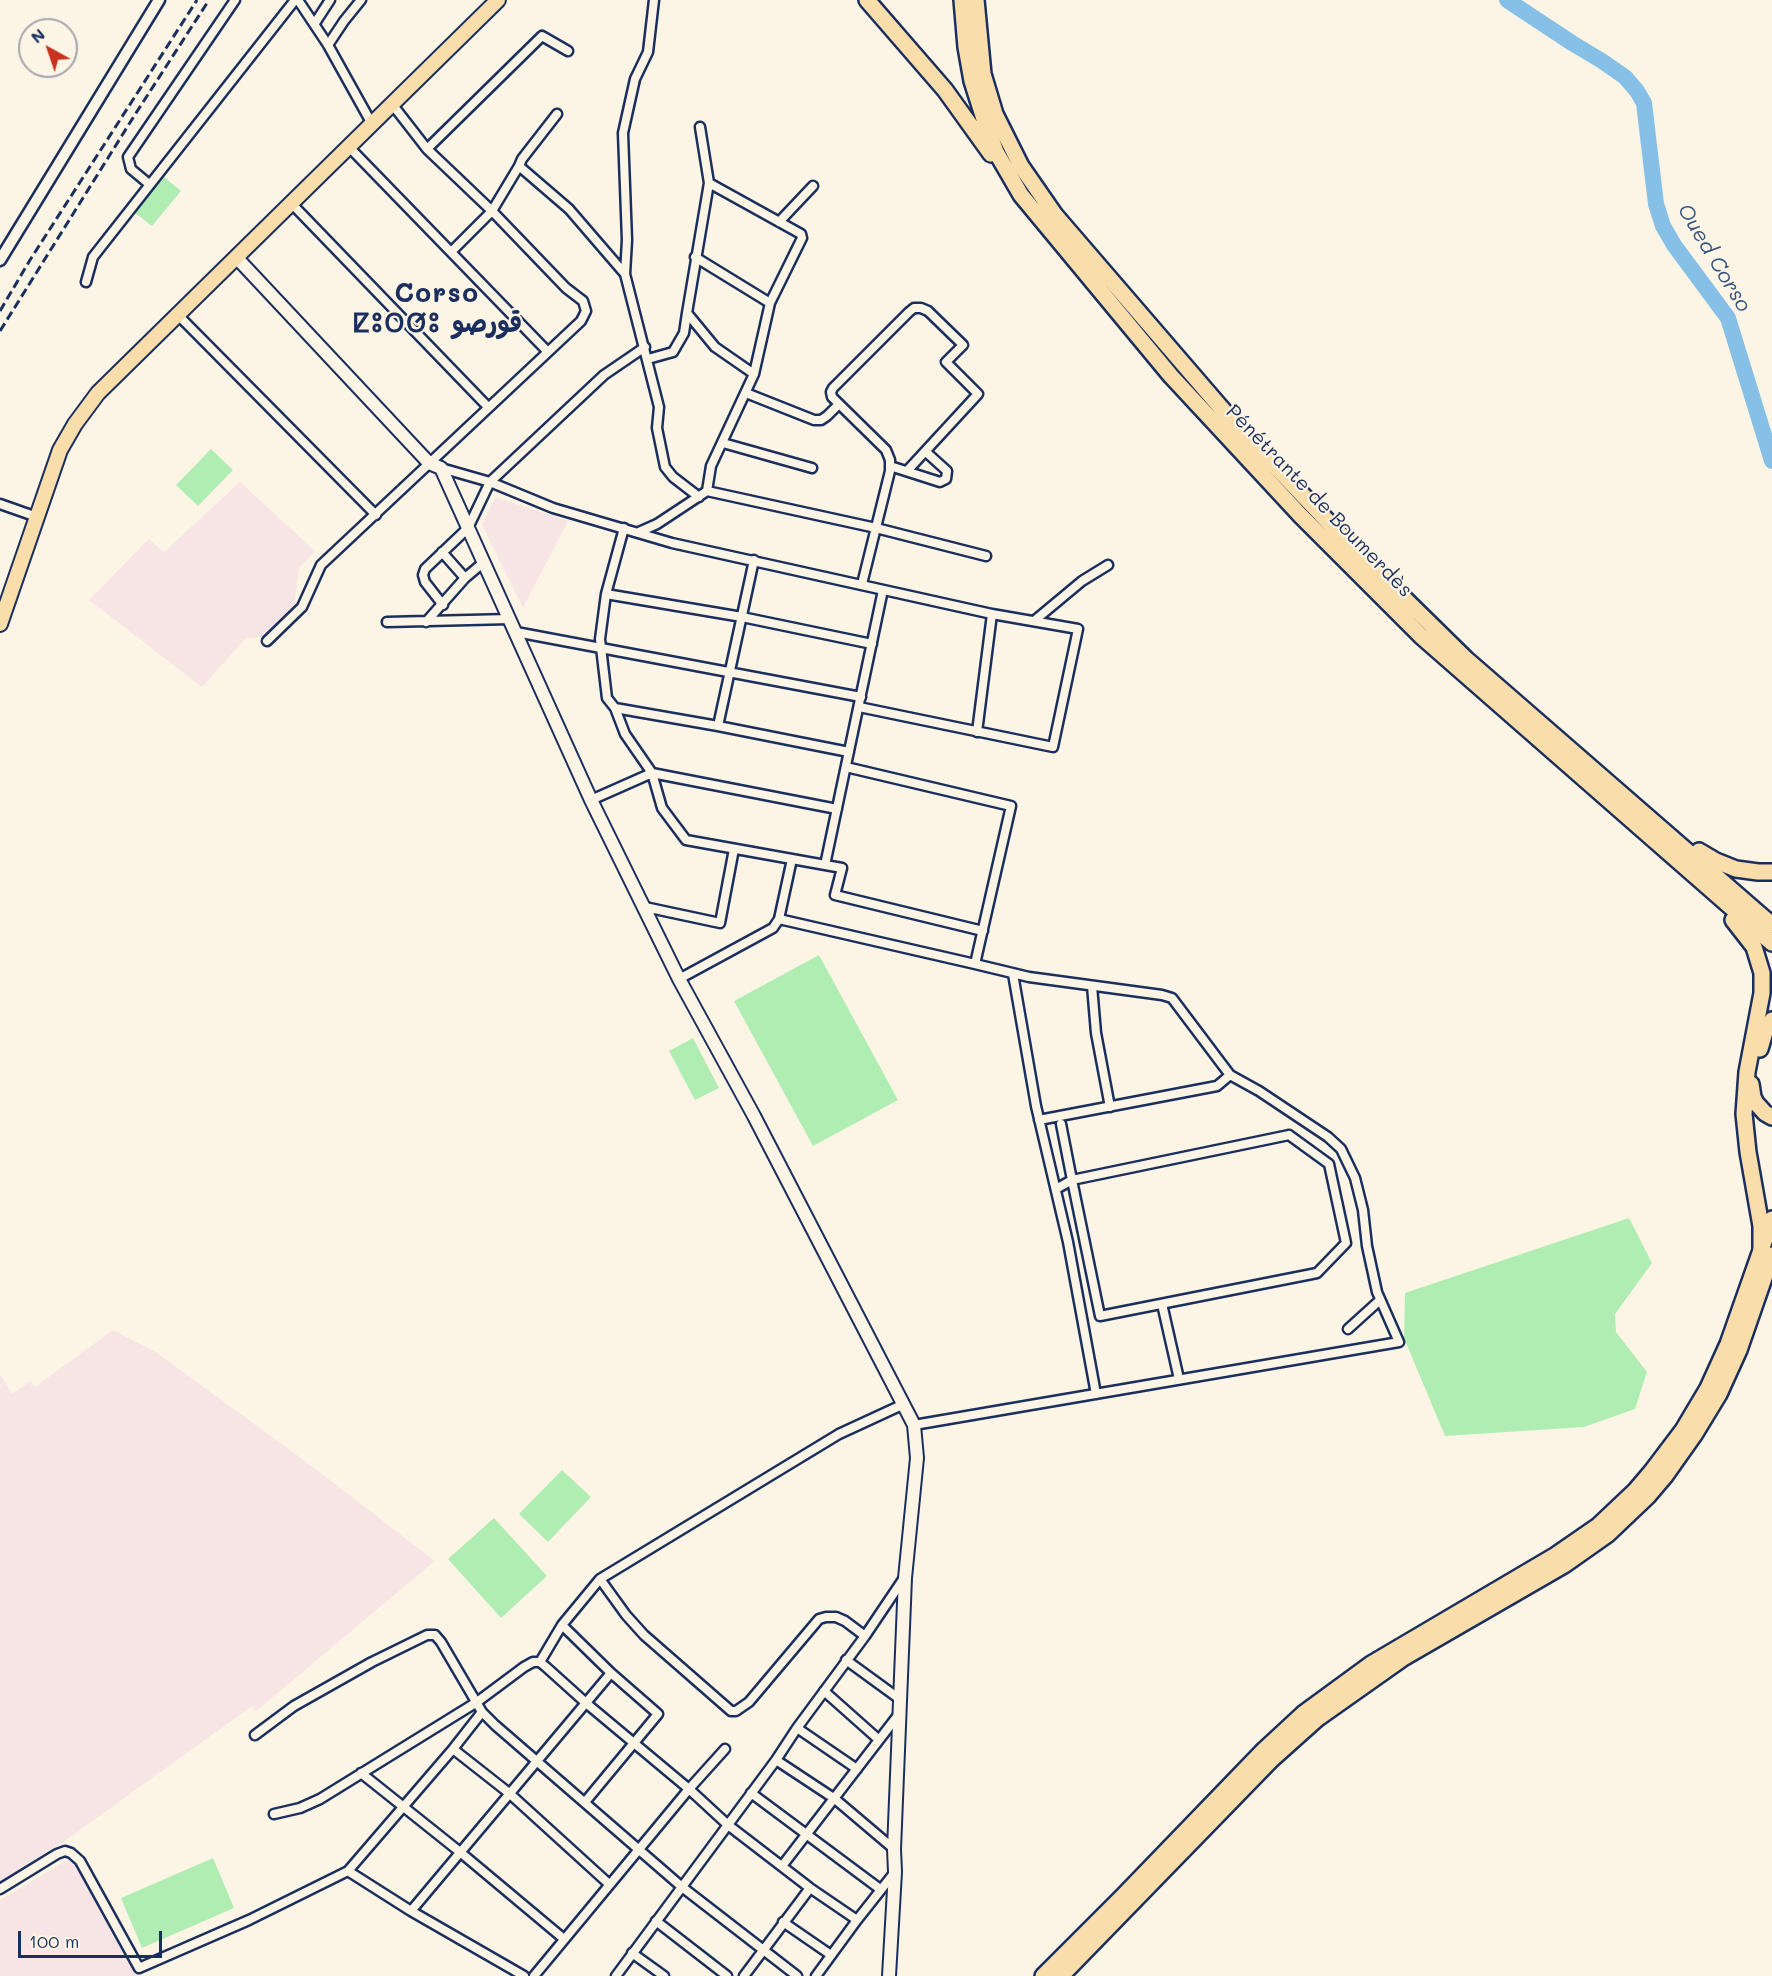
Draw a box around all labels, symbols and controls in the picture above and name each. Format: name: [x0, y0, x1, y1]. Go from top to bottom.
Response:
north arrow: [18, 18, 78, 78]
text: N: [26, 23, 49, 47]
water label: Oued Corso: [1672, 199, 1756, 317]
district label: Corso ⵇⵓⵔⵚⵓ قورصو: [357, 278, 517, 340]
street label: Pénétrante de Boumerdès: [1221, 400, 1417, 602]
scale bar: [21, 1919, 165, 1957]
text: 100 m: [29, 1929, 79, 1953]

